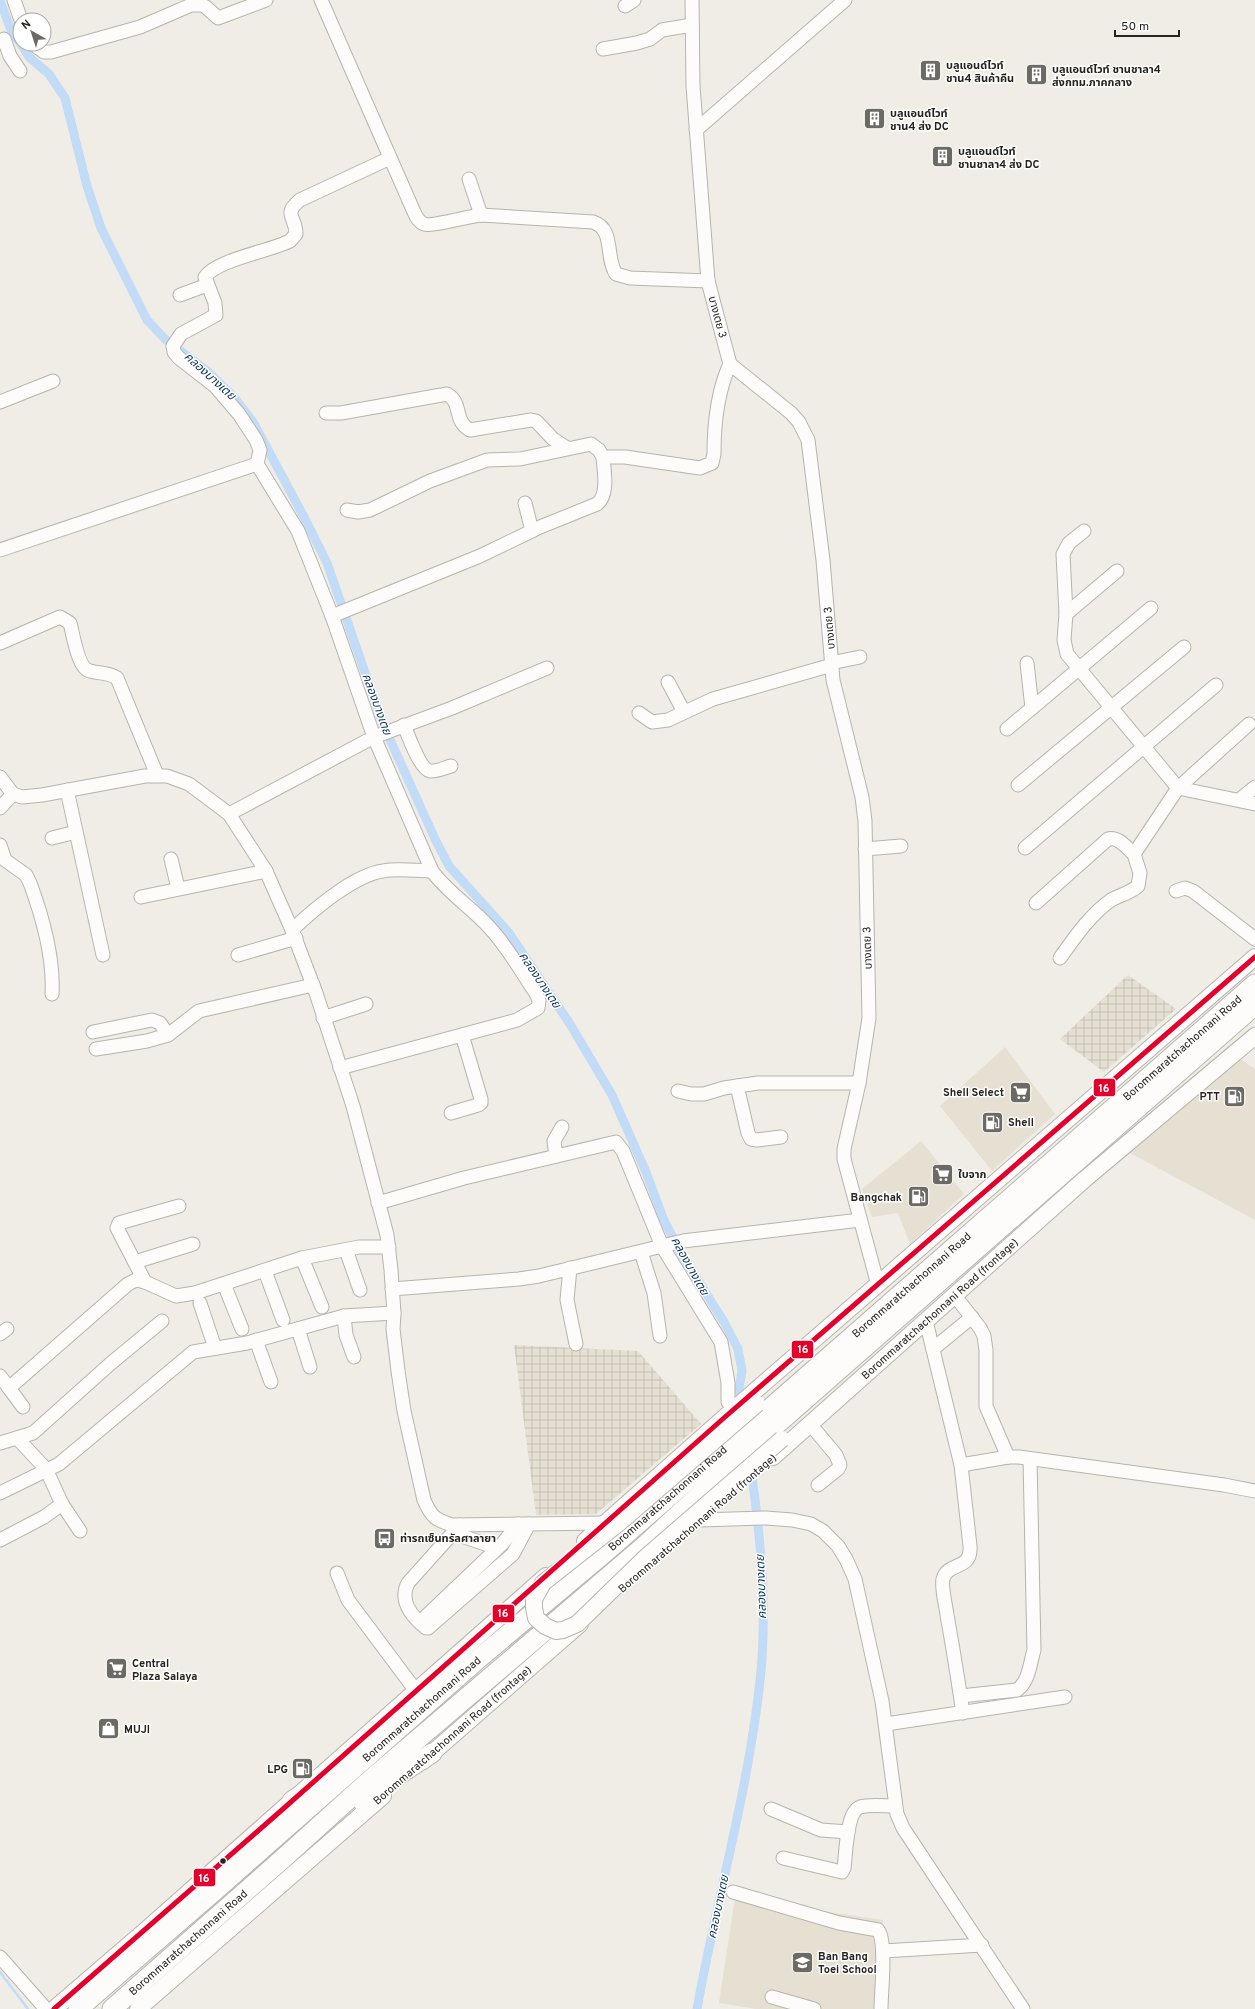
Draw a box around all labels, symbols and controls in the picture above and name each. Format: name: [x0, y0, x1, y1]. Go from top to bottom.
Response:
north arrow: [12, 12, 52, 52]
scale bar: [1115, 12, 1179, 38]
text: N: [19, 17, 34, 33]
text: 50 m: [1121, 19, 1149, 35]
building icon: บลูแอนด์ไวท์ ชาน4 สินค้าคืน: [918, 58, 944, 84]
place label: บลูแอนด์ไวท์ ชาน4 สินค้าคืน: [946, 59, 1014, 86]
building icon: บลูแอนด์ไวท์ ชานชาลา4 ส่งกทม.ภาคกลาง: [1023, 62, 1049, 88]
place label: บลูแอนด์ไวท์ ชานชาลา4 ส่งกทม.ภาคกลาง: [1052, 63, 1161, 90]
building icon: บลูแอนด์ไวท์ ชาน4 ส่ง DC: [862, 106, 888, 132]
place label: บลูแอนด์ไวท์ ชาน4 ส่ง DC: [890, 107, 949, 134]
building icon: บลูแอนด์ไวท์ ชานชาลา4 ส่ง DC: [930, 144, 956, 170]
place label: บลูแอนด์ไวท์ ชานชาลา4 ส่ง DC: [958, 145, 1040, 172]
street label: บางเตย 3: [705, 295, 729, 340]
water label: คลองบางเตย: [180, 349, 239, 405]
street label: บางเตย 3: [821, 606, 839, 650]
water label: คลองบางเตย: [358, 671, 395, 738]
street label: บางเตย 3: [860, 926, 876, 970]
water label: คลองบางเตย: [515, 949, 564, 1012]
street label: Borommaratchachonnani Road: [1120, 993, 1245, 1104]
line badge: 16: [1093, 1078, 1116, 1097]
supermarket icon: Shell Select: [1007, 1079, 1033, 1105]
text: 16: [1098, 1082, 1110, 1096]
fuel station icon: PTT: [1222, 1083, 1248, 1109]
place label: Shell Select: [943, 1086, 1004, 1100]
place label: PTT: [1200, 1090, 1220, 1104]
fuel station icon: Shell: [980, 1109, 1006, 1135]
place label: Shell: [1008, 1116, 1034, 1130]
supermarket icon: ใบจาก: [929, 1161, 955, 1187]
place label: ใบจาก: [958, 1168, 987, 1182]
fuel station icon: Bangchak: [905, 1184, 931, 1210]
place label: Bangchak: [851, 1191, 902, 1205]
street label: Borommaratchachonnani Road: [850, 1230, 974, 1341]
water label: คลองบางเตย: [667, 1234, 712, 1299]
street label: Borommaratchachonnani Road (frontage): [859, 1236, 1021, 1383]
line badge: 16: [791, 1340, 814, 1359]
text: 16: [797, 1343, 809, 1357]
street label: Borommaratchachonnani Road: [606, 1443, 730, 1555]
street label: Borommaratchachonnani Road (frontage): [616, 1451, 780, 1596]
bus stop icon: ท่ารถเซ็นทรัลศาลายา: [371, 1525, 397, 1551]
place label: ท่ารถเซ็นทรัลศาลายา: [400, 1532, 496, 1546]
water label: คลองบางเตย: [753, 1554, 771, 1619]
line badge: 16: [492, 1604, 515, 1623]
text: 16: [497, 1607, 509, 1621]
street label: Borommaratchachonnani Road: [360, 1654, 484, 1766]
supermarket icon: Central Plaza Salaya: [103, 1656, 129, 1682]
place label: Central Plaza Salaya: [132, 1657, 197, 1684]
street label: Borommaratchachonnani Road (frontage): [371, 1663, 535, 1808]
shop icon: MUJI: [96, 1716, 122, 1742]
place label: MUJI: [124, 1723, 150, 1737]
fuel station icon: LPG: [290, 1756, 316, 1782]
place label: LPG: [267, 1763, 288, 1777]
unlabelled marker: [218, 1856, 228, 1866]
line badge: 16: [193, 1868, 216, 1887]
text: 16: [198, 1872, 210, 1886]
water label: คลองบางเตย: [704, 1873, 734, 1940]
street label: Borommaratchachonnani Road: [126, 1887, 251, 1999]
school or university icon: Ban Bang Toei School: [790, 1949, 816, 1975]
place label: Ban Bang Toei School: [818, 1950, 877, 1977]

